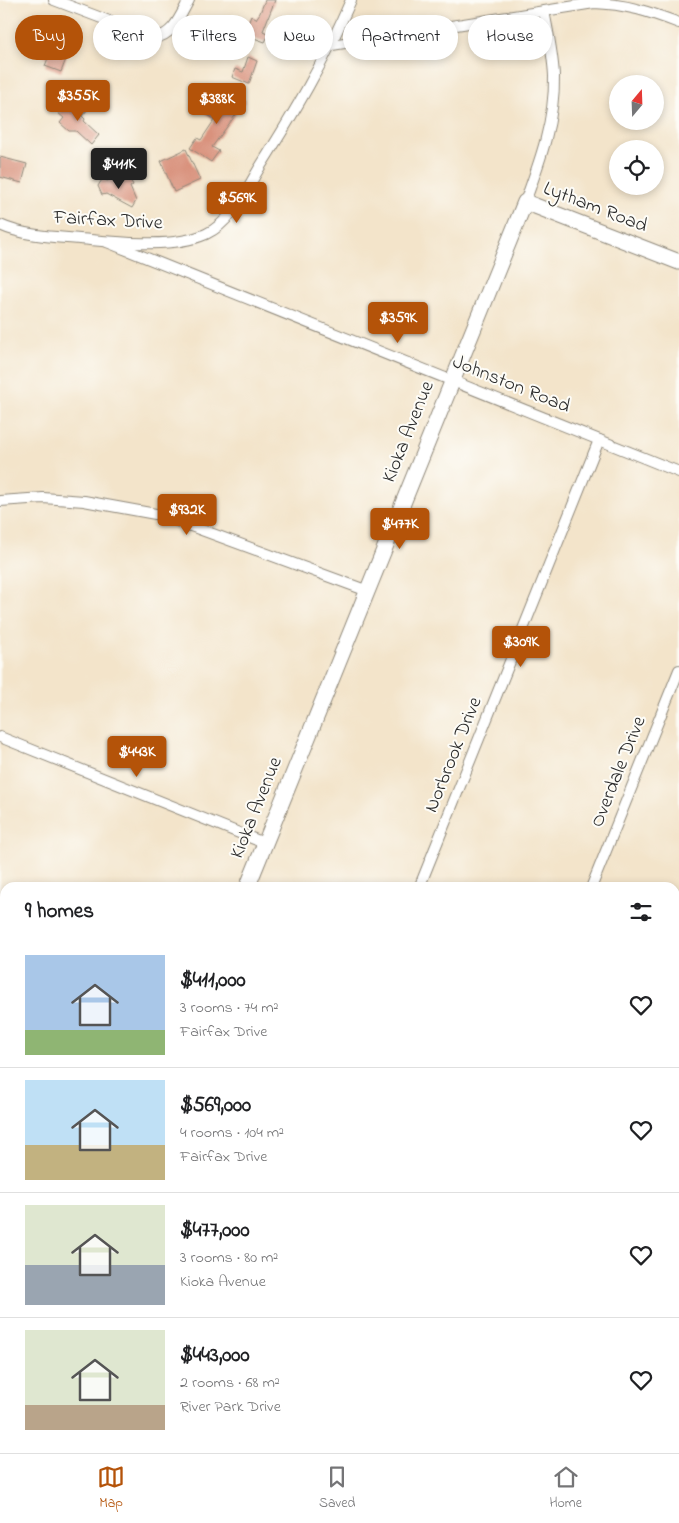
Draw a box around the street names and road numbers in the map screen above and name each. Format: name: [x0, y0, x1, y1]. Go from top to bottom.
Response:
street label: Lytham Road: [539, 175, 651, 241]
street label: Fairfax Drive: [52, 204, 163, 238]
street label: Johnston Road: [448, 348, 574, 422]
street label: Kioka Avenue: [375, 377, 443, 487]
street label: Norbrook Drive: [418, 693, 490, 817]
street label: Overdale Drive: [584, 712, 655, 832]
street label: Kioka Avenue: [223, 753, 291, 863]

